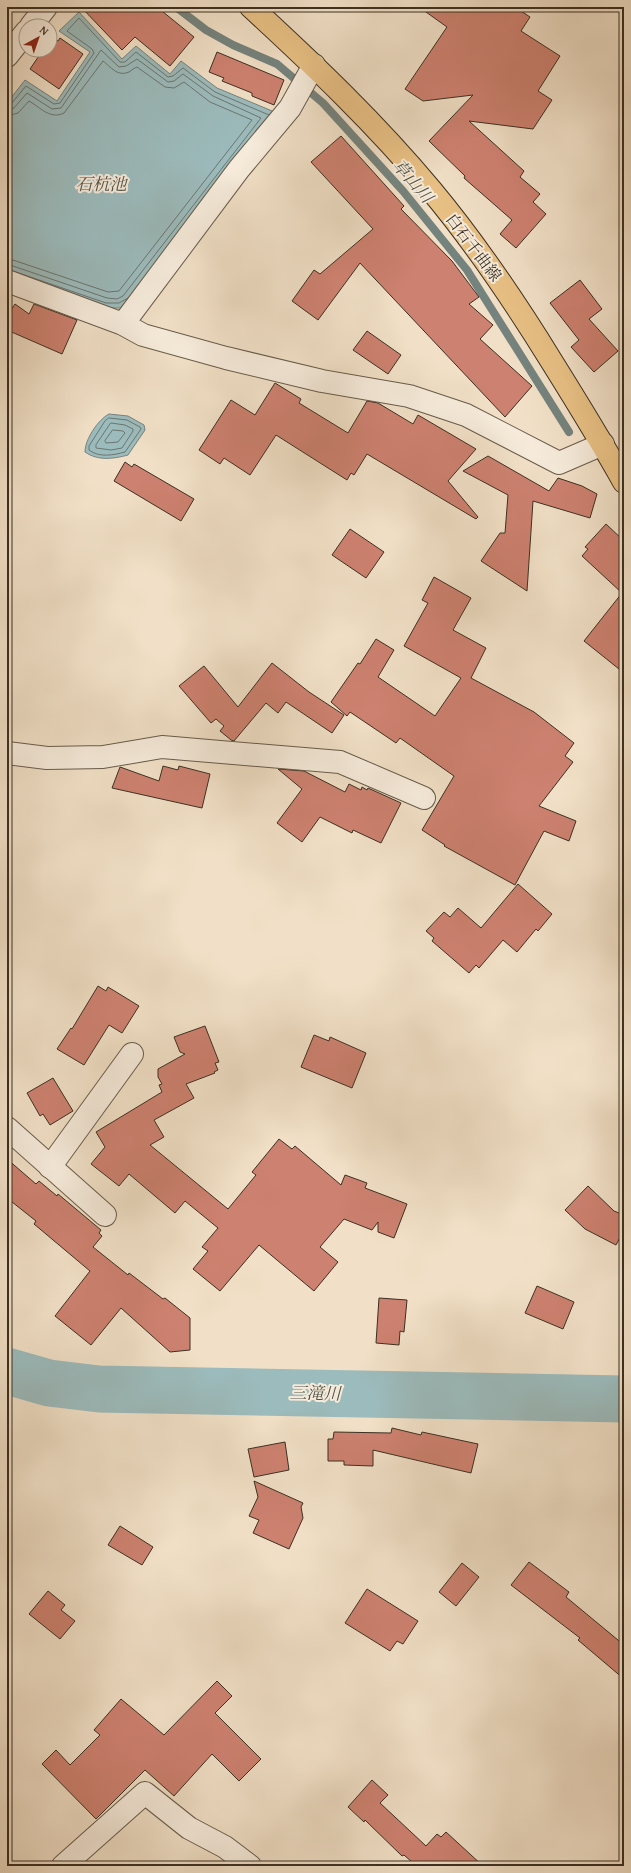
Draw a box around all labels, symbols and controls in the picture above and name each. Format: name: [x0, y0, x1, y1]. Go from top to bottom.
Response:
north arrow: [18, 18, 58, 58]
text: N: [36, 22, 53, 39]
water label: 草山川: [387, 153, 441, 210]
water label: 石杭池: [76, 171, 128, 196]
street label: 白石千曲線: [440, 208, 508, 286]
water label: 三滝川: [289, 1380, 343, 1405]

